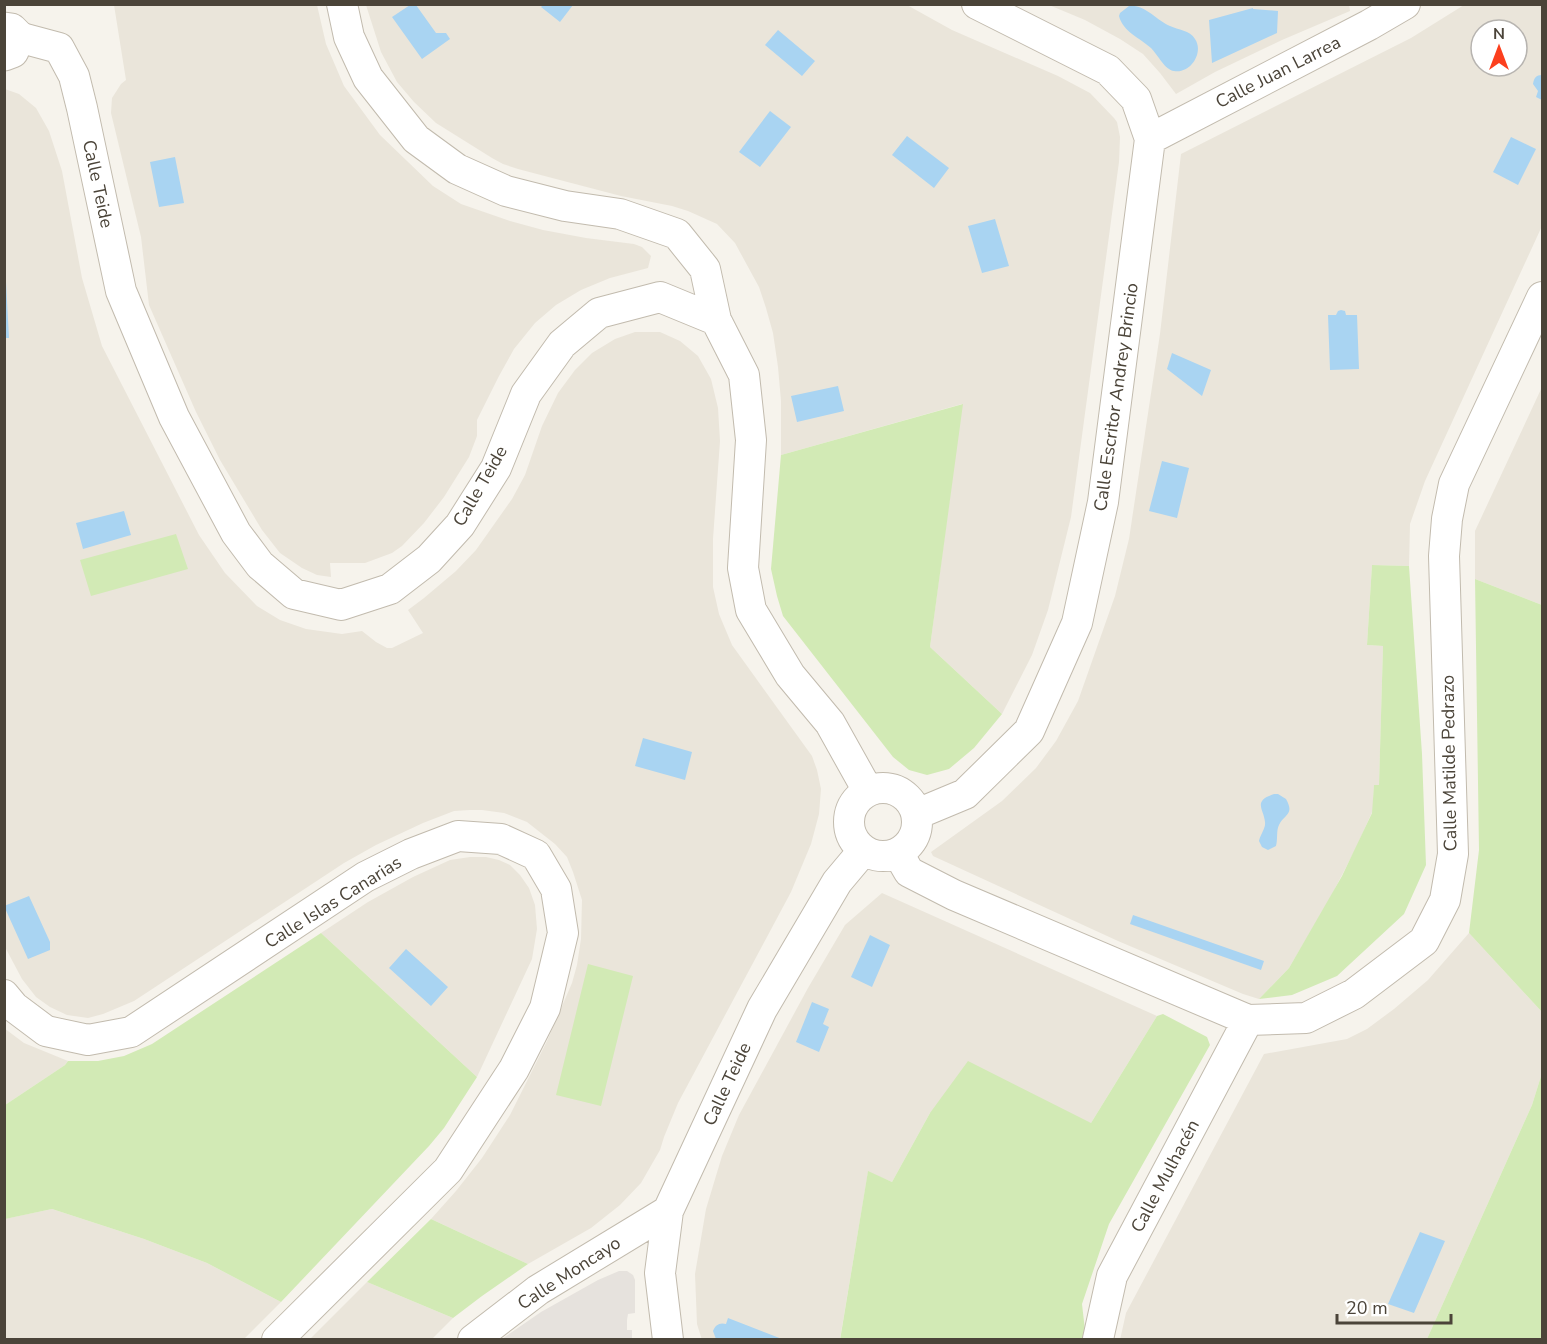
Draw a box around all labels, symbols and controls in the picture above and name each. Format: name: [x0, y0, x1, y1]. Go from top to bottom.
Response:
north arrow: [1469, 18, 1529, 78]
text: N: [1493, 23, 1505, 45]
street label: Calle Juan Larrea: [1211, 30, 1345, 114]
street label: Calle Teide: [77, 138, 119, 230]
street label: Calle Escritor Andrey Brincio: [1088, 281, 1144, 513]
street label: Calle Teide: [447, 441, 513, 531]
street label: Calle Matilde Pedrazo: [1435, 675, 1463, 851]
street label: Calle Islas Canarias: [260, 850, 406, 954]
street label: Calle Teide: [697, 1038, 757, 1130]
street label: Calle Mulhacén: [1125, 1115, 1205, 1237]
street label: Calle Moncayo: [513, 1231, 625, 1315]
scale bar: [1337, 1287, 1451, 1325]
text: 20 m: [1346, 1296, 1388, 1320]

